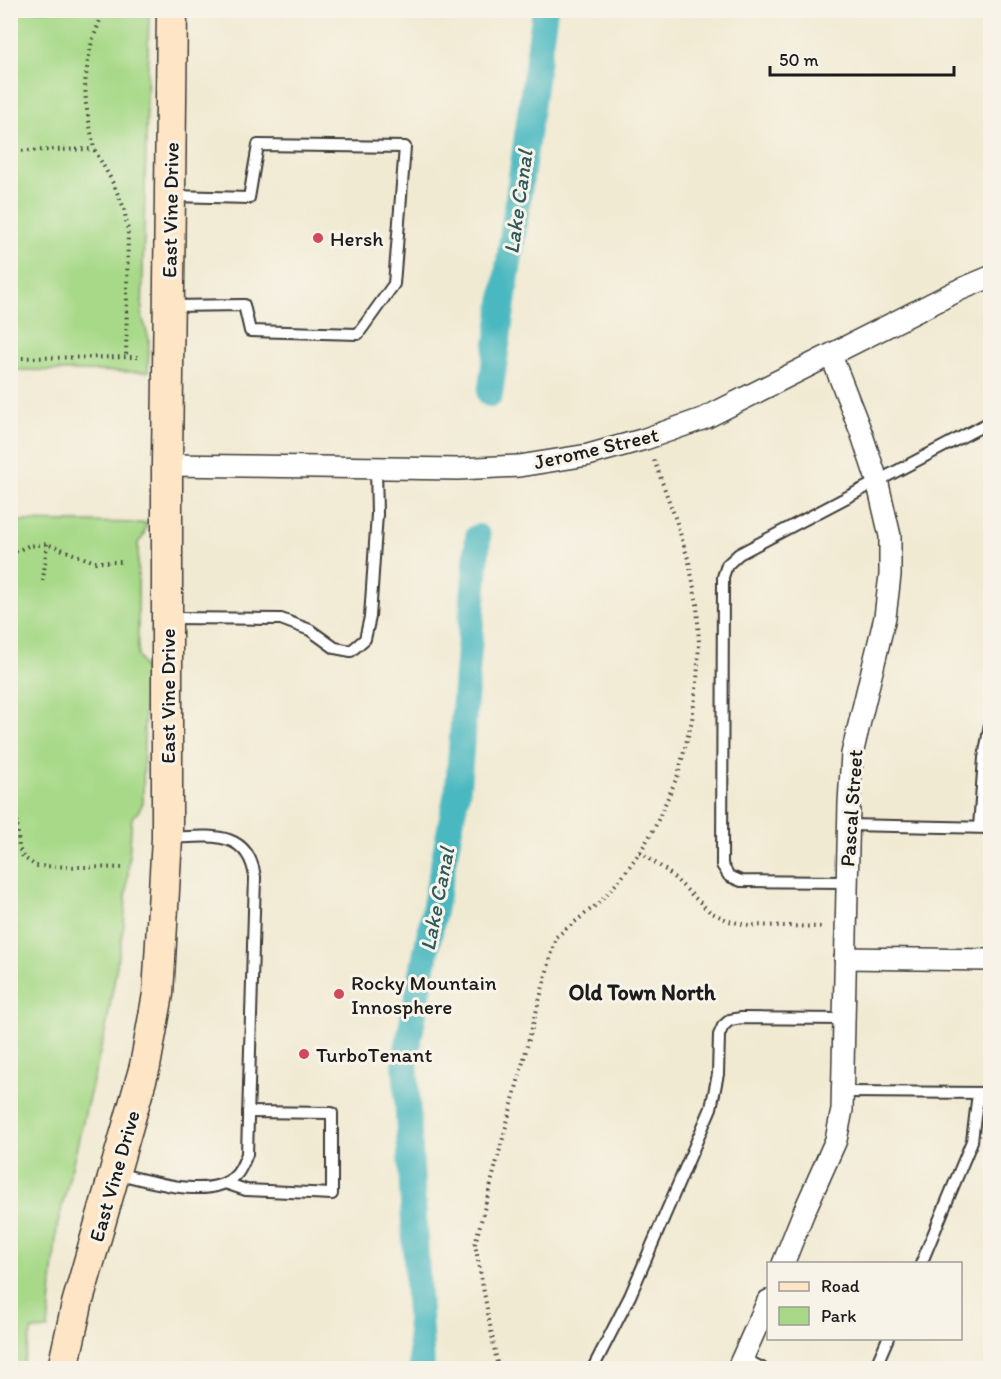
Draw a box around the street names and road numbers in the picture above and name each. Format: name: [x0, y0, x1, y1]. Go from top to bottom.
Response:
street label: East Vine Drive: [156, 142, 184, 278]
street label: Jerome Street: [531, 422, 661, 474]
street label: East Vine Drive: [155, 628, 180, 764]
street label: Pascal Street: [834, 748, 868, 868]
street label: East Vine Drive: [83, 1107, 145, 1245]

